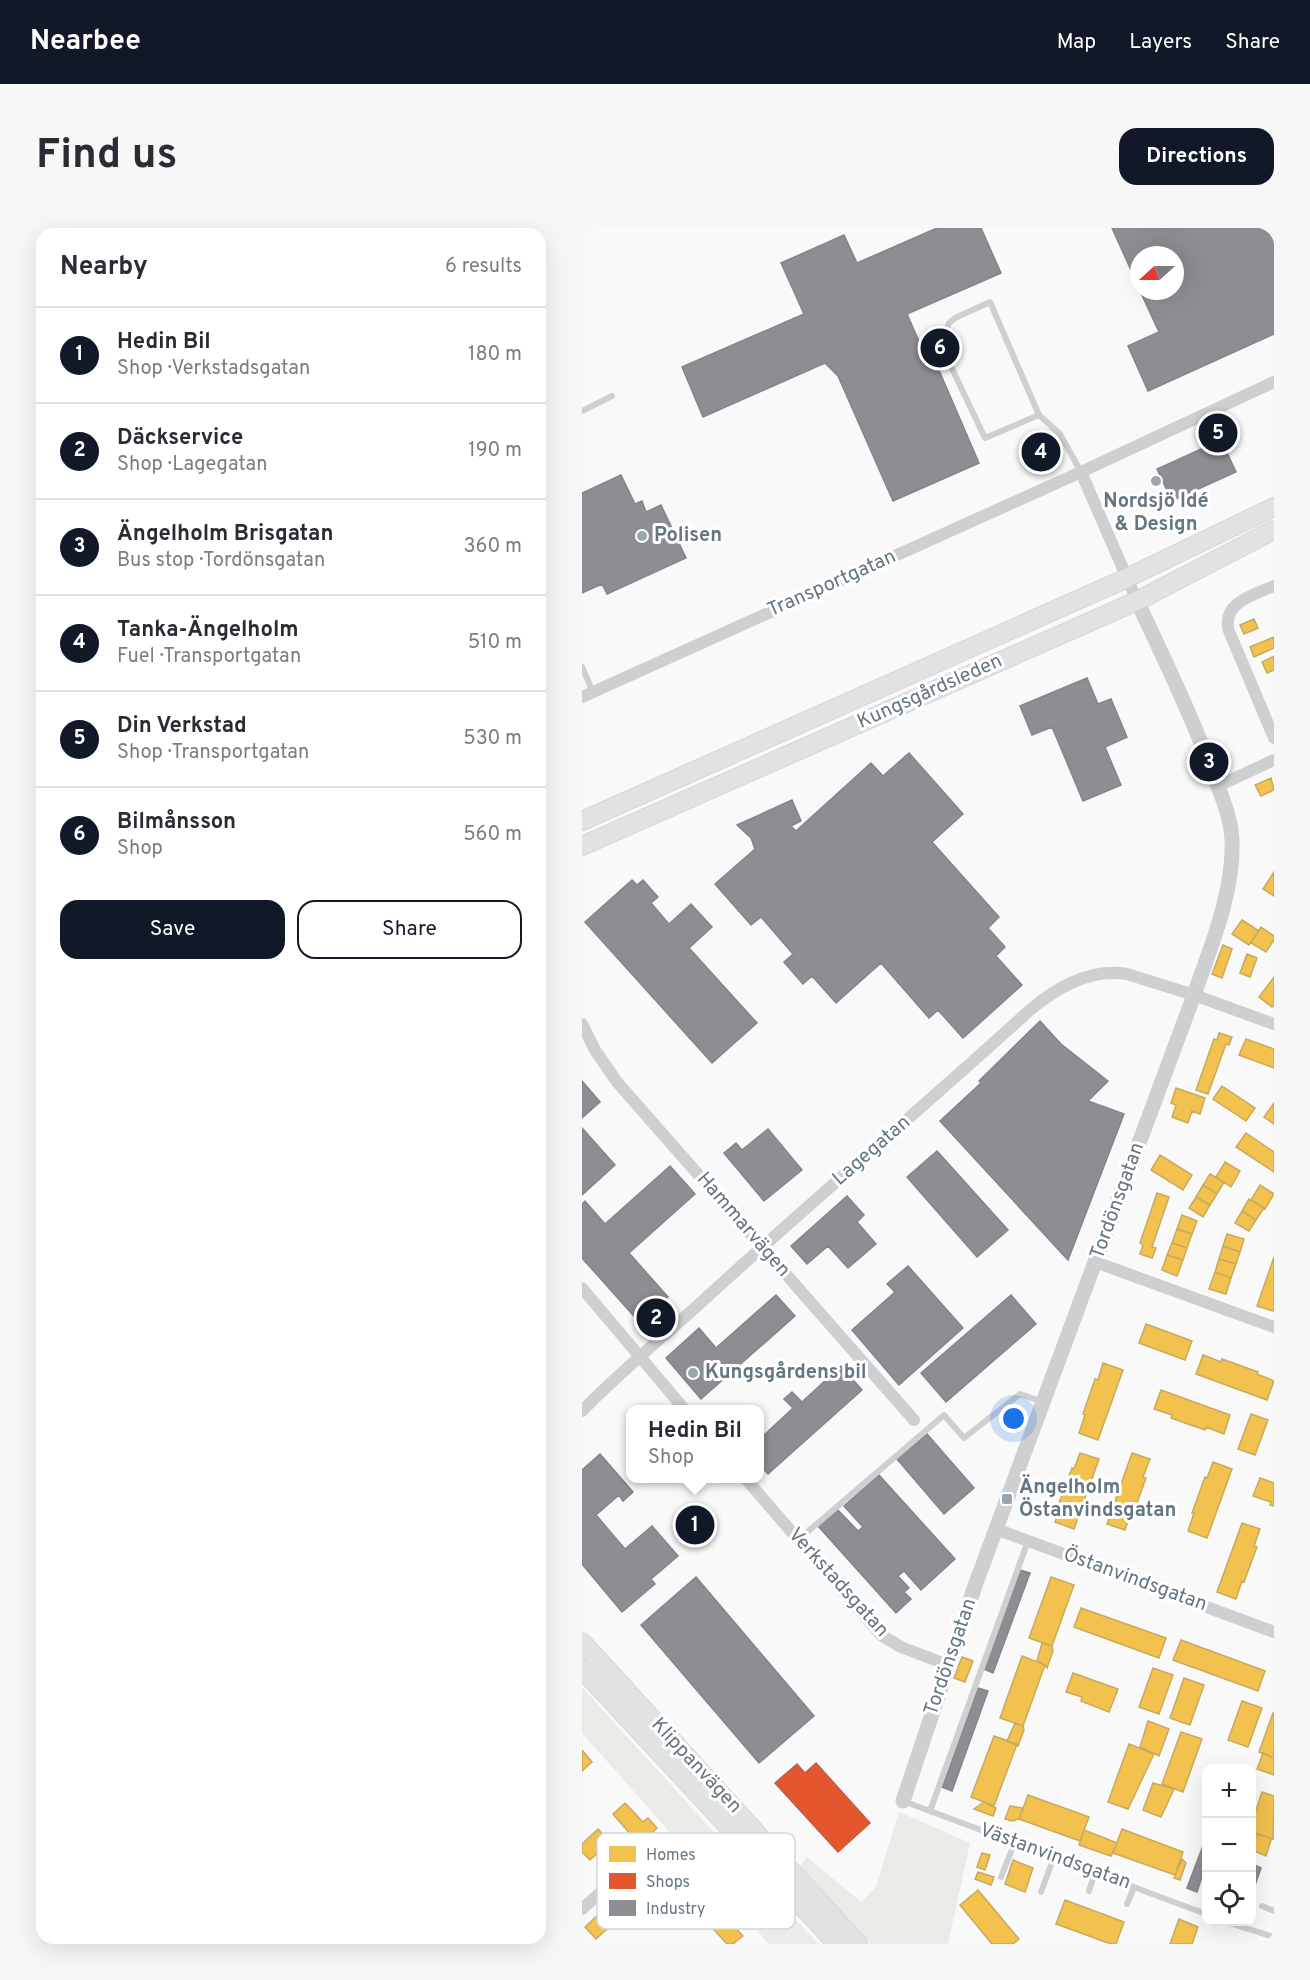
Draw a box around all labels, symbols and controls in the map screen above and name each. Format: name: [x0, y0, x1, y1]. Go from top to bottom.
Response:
text: Nearbee: [30, 24, 141, 60]
text: Map: [1057, 29, 1096, 56]
text: Layers: [1129, 29, 1192, 56]
text: Share: [1225, 29, 1280, 56]
button: Directions: [1119, 128, 1274, 185]
text: Find us: [36, 130, 177, 183]
north arrow: [1130, 246, 1184, 300]
text: Nearby: [60, 251, 148, 284]
text: 6 results: [445, 254, 522, 280]
pin: 6: [920, 326, 960, 370]
text: Hedin Bil: [117, 329, 211, 356]
text: 1: [76, 342, 84, 368]
text: 180 m: [468, 342, 522, 368]
text: Shop · Verkstadsgatan: [117, 356, 310, 382]
pin: 5: [1198, 410, 1238, 456]
text: Däckservice: [117, 425, 243, 452]
pin: 4: [1022, 430, 1060, 474]
text: 2: [73, 438, 86, 464]
text: 190 m: [468, 438, 522, 464]
text: Shop · Lagegatan: [117, 452, 268, 478]
marker: Nordsjö Idé & Design: [1149, 474, 1163, 488]
place label: Nordsjö Idé & Design: [1103, 489, 1209, 538]
text: Ängelholm Brisgatan: [117, 521, 333, 548]
place label: Polisen: [654, 523, 722, 549]
marker: Polisen: [635, 529, 649, 543]
text: 3: [74, 534, 86, 560]
text: 360 m: [464, 534, 522, 560]
street label: Transportgatan: [764, 544, 900, 624]
text: Bus stop · Tordönsgatan: [117, 548, 325, 574]
text: Tanka-Ängelholm: [117, 617, 299, 644]
text: 4: [73, 630, 86, 656]
text: 510 m: [468, 630, 522, 656]
text: Fuel · Transportgatan: [117, 644, 301, 670]
street label: Kungsgårdsleden: [853, 648, 1007, 736]
text: Din Verkstad: [117, 713, 247, 740]
text: 5: [73, 726, 86, 752]
text: 530 m: [463, 726, 522, 752]
text: Shop · Transportgatan: [117, 740, 309, 766]
pin: 3: [1190, 740, 1228, 784]
text: Bilmånsson: [117, 809, 236, 836]
text: 6: [73, 822, 86, 848]
text: 560 m: [463, 822, 522, 848]
text: Shop: [117, 836, 163, 862]
button: Save: [60, 900, 285, 959]
button: Share: [297, 900, 522, 959]
street label: Lagegatan: [828, 1110, 916, 1192]
street label: Tordönsgatan: [1085, 1139, 1151, 1263]
street label: Hammarvägen: [690, 1167, 796, 1283]
pin: 2: [636, 1296, 676, 1340]
place label: Kungsgårdens bil: [705, 1360, 867, 1386]
marker: Kungsgårdens bil: [686, 1366, 700, 1380]
your location: [999, 1404, 1028, 1433]
popup: [626, 1405, 764, 1483]
text: Hedin Bil: [648, 1418, 742, 1445]
text: Shop: [648, 1445, 694, 1471]
place label: Ängelholm Östanvindsgatan: [1019, 1474, 1176, 1524]
marker: Ängelholm Östanvindsgatan: [1000, 1492, 1014, 1506]
pin: 1: [676, 1502, 714, 1548]
street label: Verkstadsgatan: [782, 1523, 894, 1643]
street label: Östanvindsgatan: [1060, 1541, 1211, 1618]
street label: Tordönsgatan: [919, 1595, 983, 1719]
street label: Klippanvägen: [645, 1713, 747, 1819]
map controls: [1202, 1764, 1256, 1926]
button: +: [1202, 1764, 1256, 1818]
street label: Västanvindsgatan: [976, 1818, 1134, 1896]
button: −: [1202, 1818, 1256, 1872]
legend: [597, 1833, 795, 1929]
text: Homes: [646, 1846, 696, 1866]
button: locate: [1202, 1872, 1256, 1926]
text: Shops: [646, 1873, 690, 1893]
text: Industry: [646, 1900, 705, 1920]

